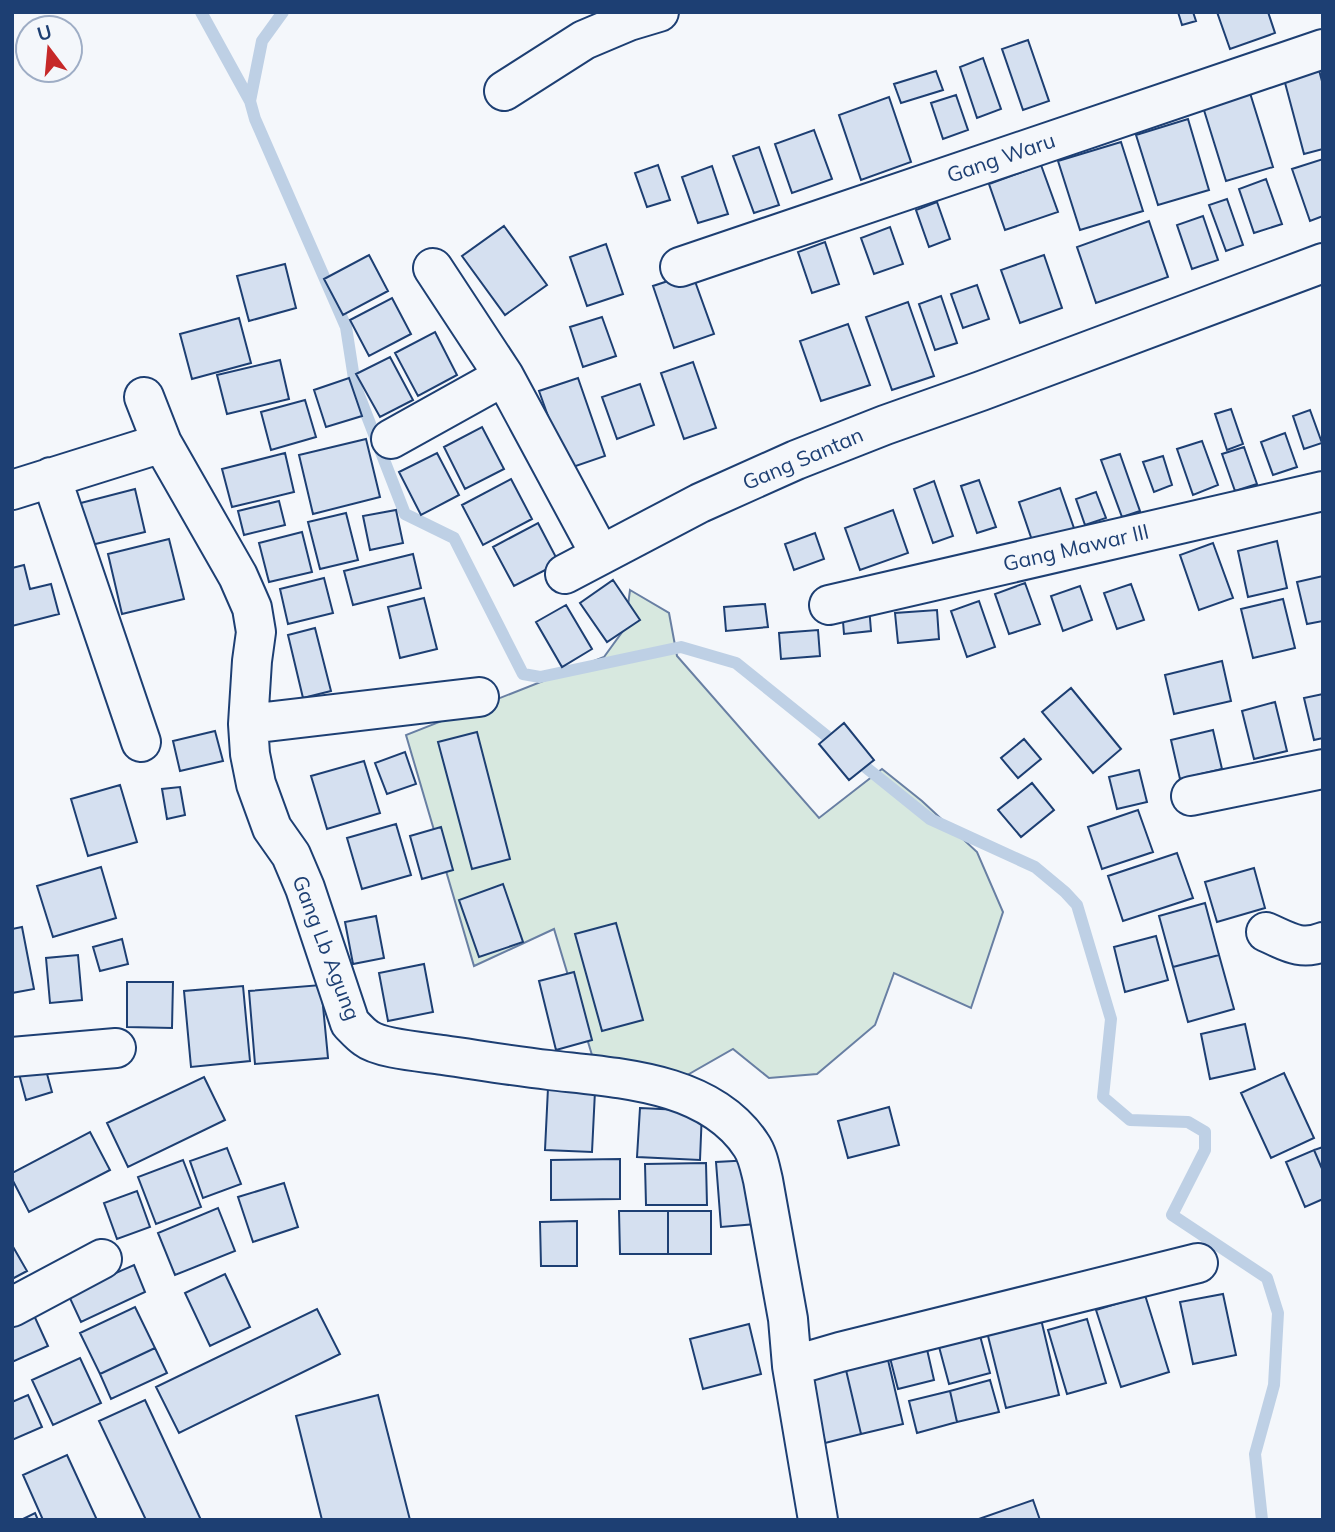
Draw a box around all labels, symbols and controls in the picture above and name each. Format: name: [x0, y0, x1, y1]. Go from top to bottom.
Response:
north arrow: [14, 14, 84, 84]
text: U: [34, 19, 54, 46]
street label: Gang Waru: [943, 126, 1058, 188]
street label: Gang Santan: [738, 421, 867, 495]
street label: Gang Mawar III: [1000, 518, 1151, 576]
street label: Gang Lb Agung: [287, 872, 366, 1024]

